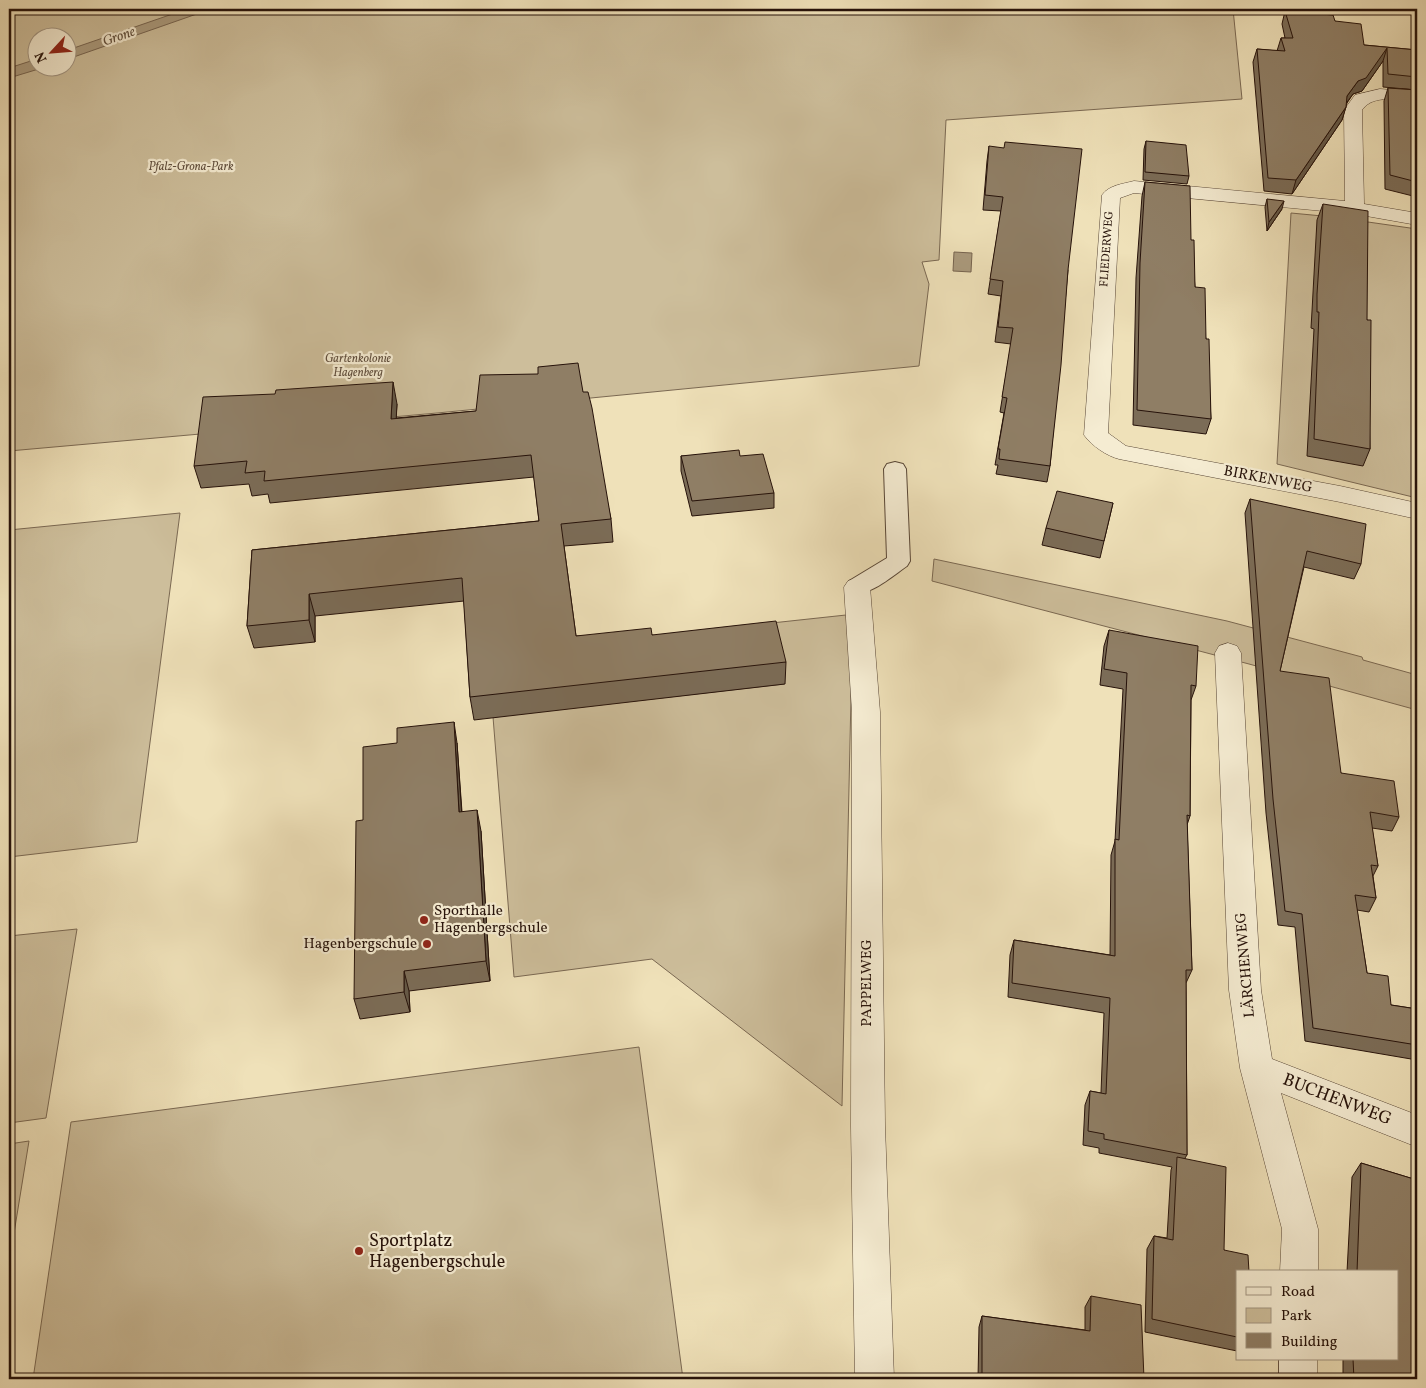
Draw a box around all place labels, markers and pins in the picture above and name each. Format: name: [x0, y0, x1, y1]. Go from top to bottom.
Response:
place label: Sporthalle Hagenbergschule: [434, 901, 548, 939]
marker: Sporthalle Hagenbergschule: [418, 914, 430, 926]
place label: Hagenbergschule: [303, 934, 417, 955]
marker: Hagenbergschule: [421, 938, 433, 950]
place label: Sportplatz Hagenbergschule: [369, 1229, 505, 1275]
marker: Sportplatz Hagenbergschule: [353, 1245, 365, 1257]

